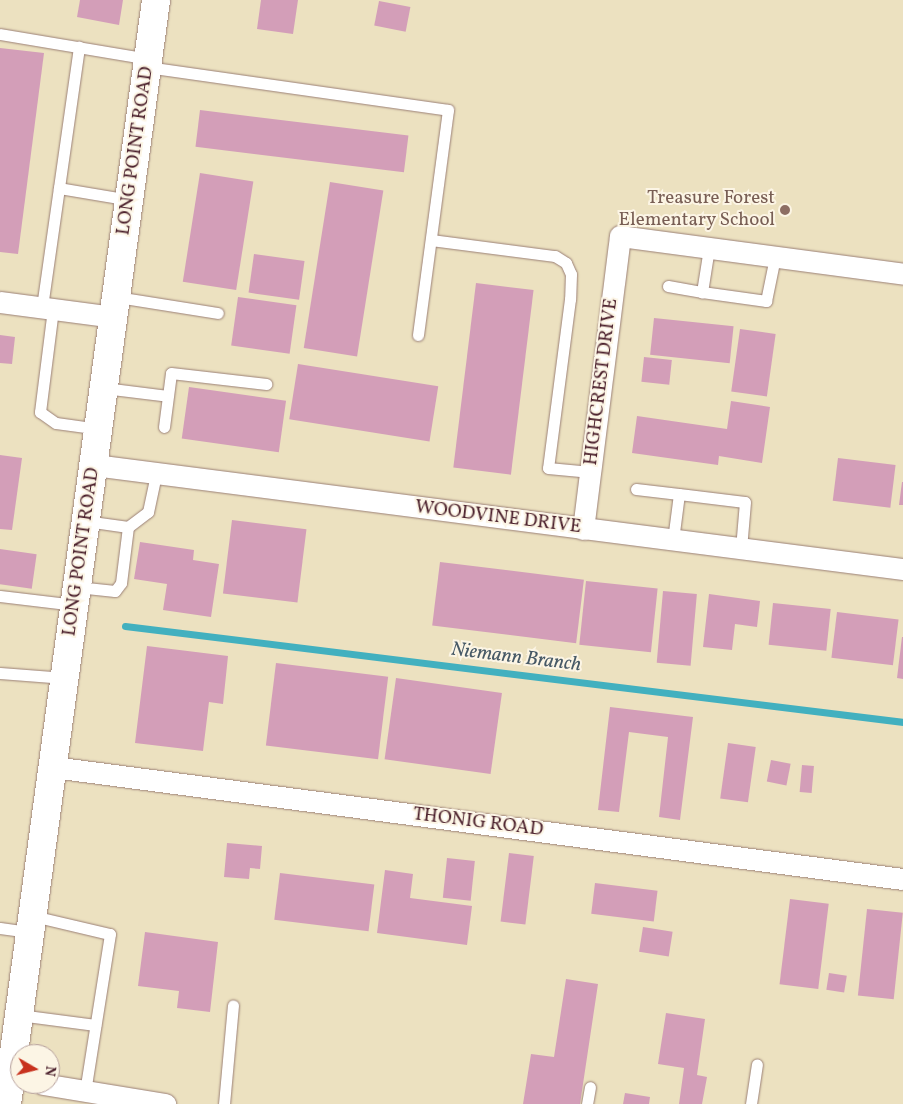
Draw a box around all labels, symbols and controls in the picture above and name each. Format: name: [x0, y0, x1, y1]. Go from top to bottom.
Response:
street label: LONG POINT ROAD: [113, 65, 159, 237]
place label: Treasure Forest Elementary School: [618, 188, 775, 232]
marker: Treasure Forest Elementary School: [779, 204, 791, 216]
street label: HIGHCREST DRIVE: [580, 297, 624, 467]
street label: LONG POINT ROAD: [59, 466, 105, 638]
street label: WOODVINE DRIVE: [414, 496, 582, 540]
water label: Niemann Branch: [450, 638, 582, 678]
street label: THONIG ROAD: [412, 804, 544, 842]
north arrow: [10, 1044, 60, 1094]
text: N: [39, 1065, 59, 1077]

